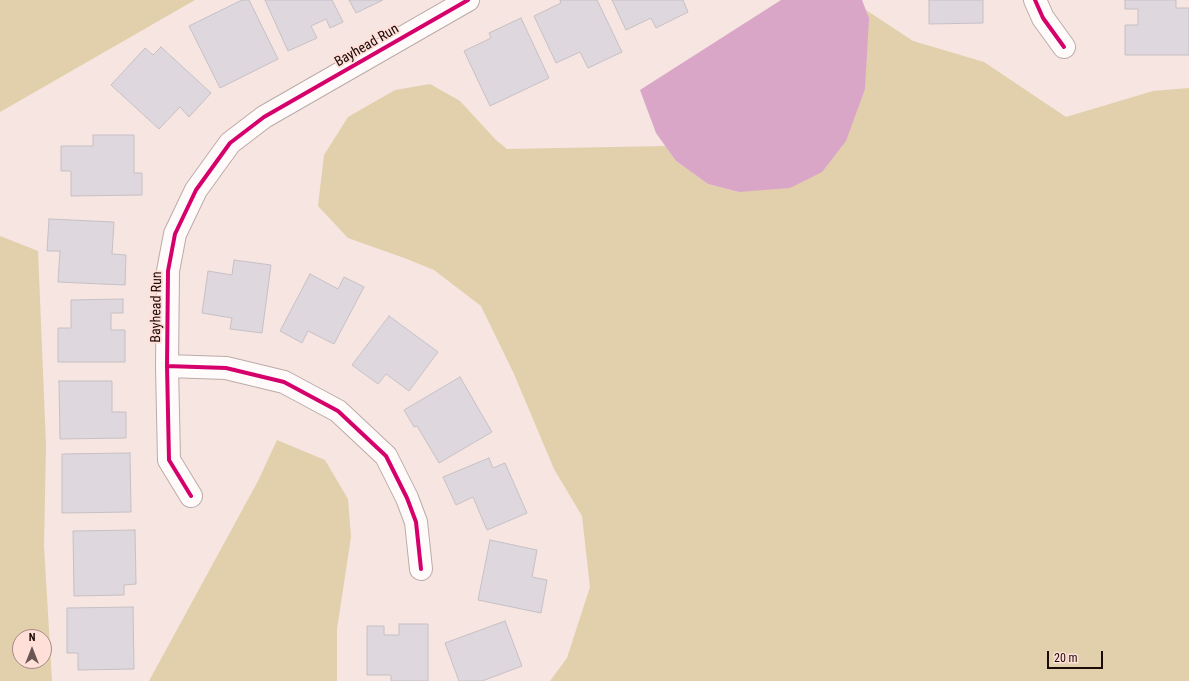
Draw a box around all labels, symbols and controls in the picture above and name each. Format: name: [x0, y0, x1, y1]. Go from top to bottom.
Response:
street label: Bayhead Run: [332, 21, 402, 71]
street label: Bayhead Run: [148, 271, 166, 343]
north arrow: [12, 629, 52, 669]
text: N: [29, 631, 35, 644]
scale bar: [1049, 643, 1105, 669]
text: 20 m: [1054, 651, 1078, 665]

